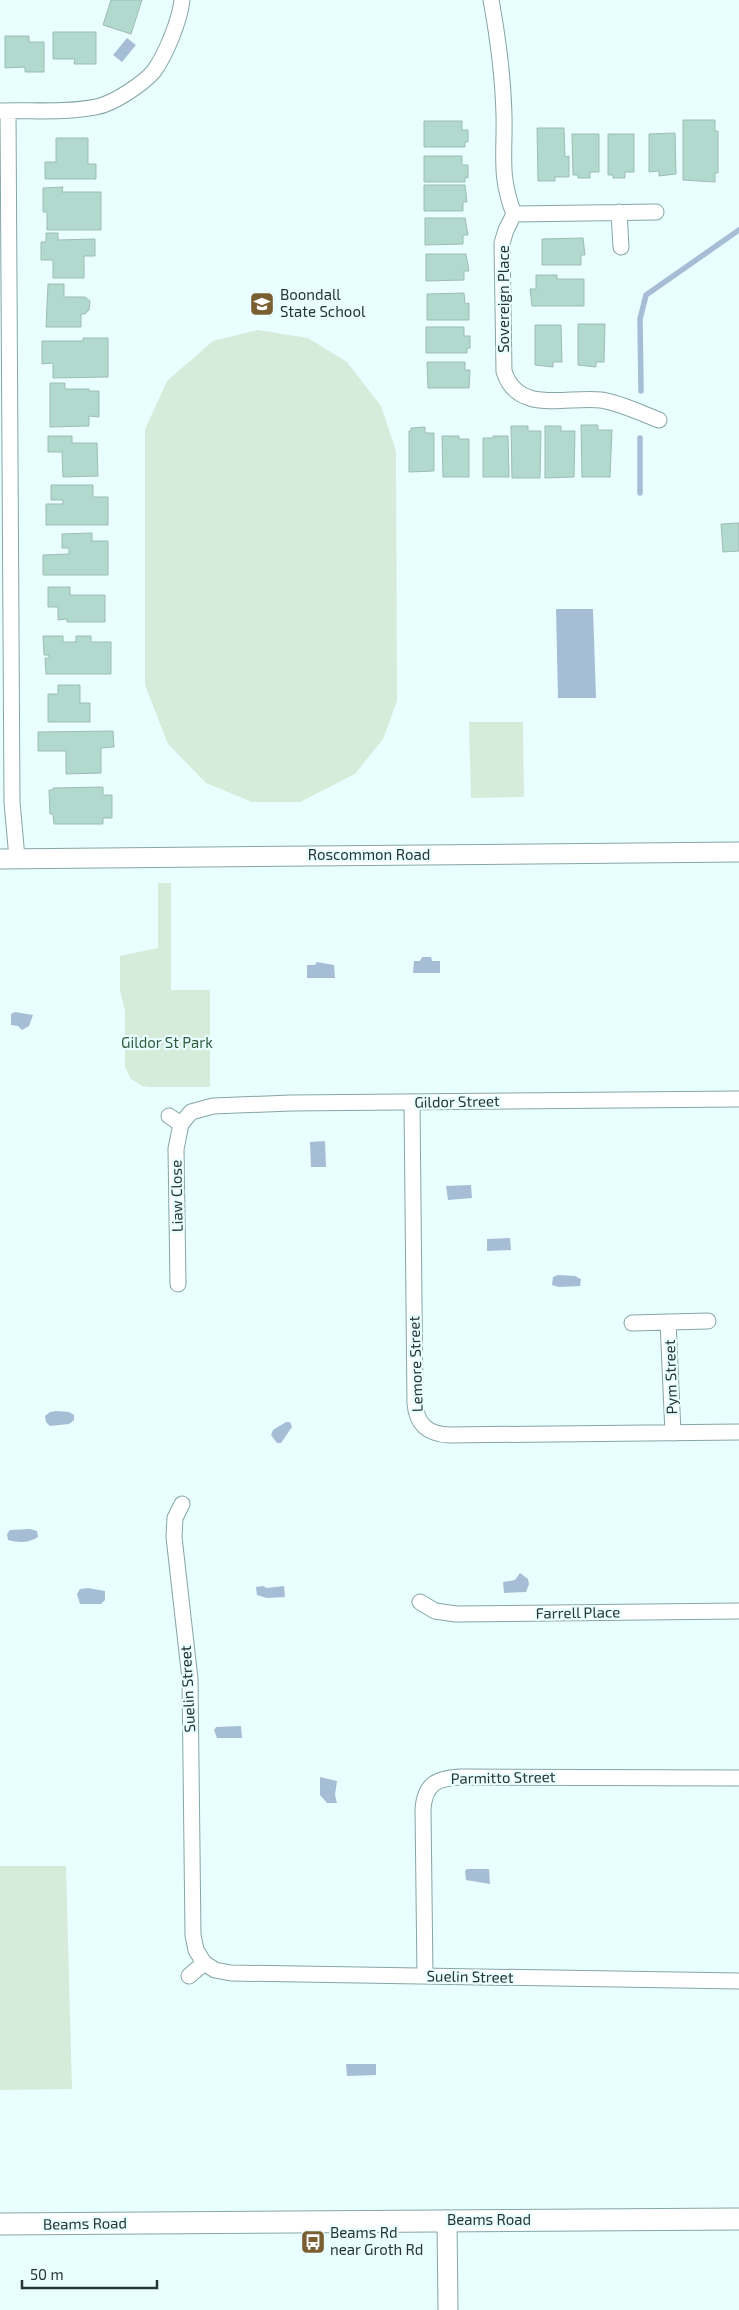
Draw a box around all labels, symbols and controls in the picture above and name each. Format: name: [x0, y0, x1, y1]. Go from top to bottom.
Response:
street label: Sovereign Place: [494, 245, 512, 353]
place label: Boondall State School: [280, 285, 366, 320]
school or university icon: Boondall State School: [249, 291, 275, 317]
street label: Roscommon Road: [308, 845, 430, 863]
park label: Gildor St Park: [121, 1033, 213, 1051]
street label: Gildor Street: [414, 1091, 500, 1111]
street label: Liaw Close: [166, 1160, 186, 1232]
street label: Lemore Street: [404, 1315, 426, 1412]
street label: Pym Street: [660, 1339, 680, 1415]
street label: Farrell Place: [536, 1602, 620, 1622]
street label: Suelin Street: [176, 1645, 198, 1733]
street label: Parmitto Street: [450, 1767, 556, 1787]
street label: Suelin Street: [426, 1966, 514, 1986]
street label: Beams Road: [447, 2210, 531, 2228]
street label: Beams Road: [43, 2213, 127, 2233]
place label: Beams Rd near Groth Rd: [330, 2223, 423, 2258]
bus stop icon: Beams Rd near Groth Rd: [300, 2229, 326, 2255]
scale bar: [22, 2258, 158, 2290]
text: 50 m: [30, 2265, 64, 2283]

